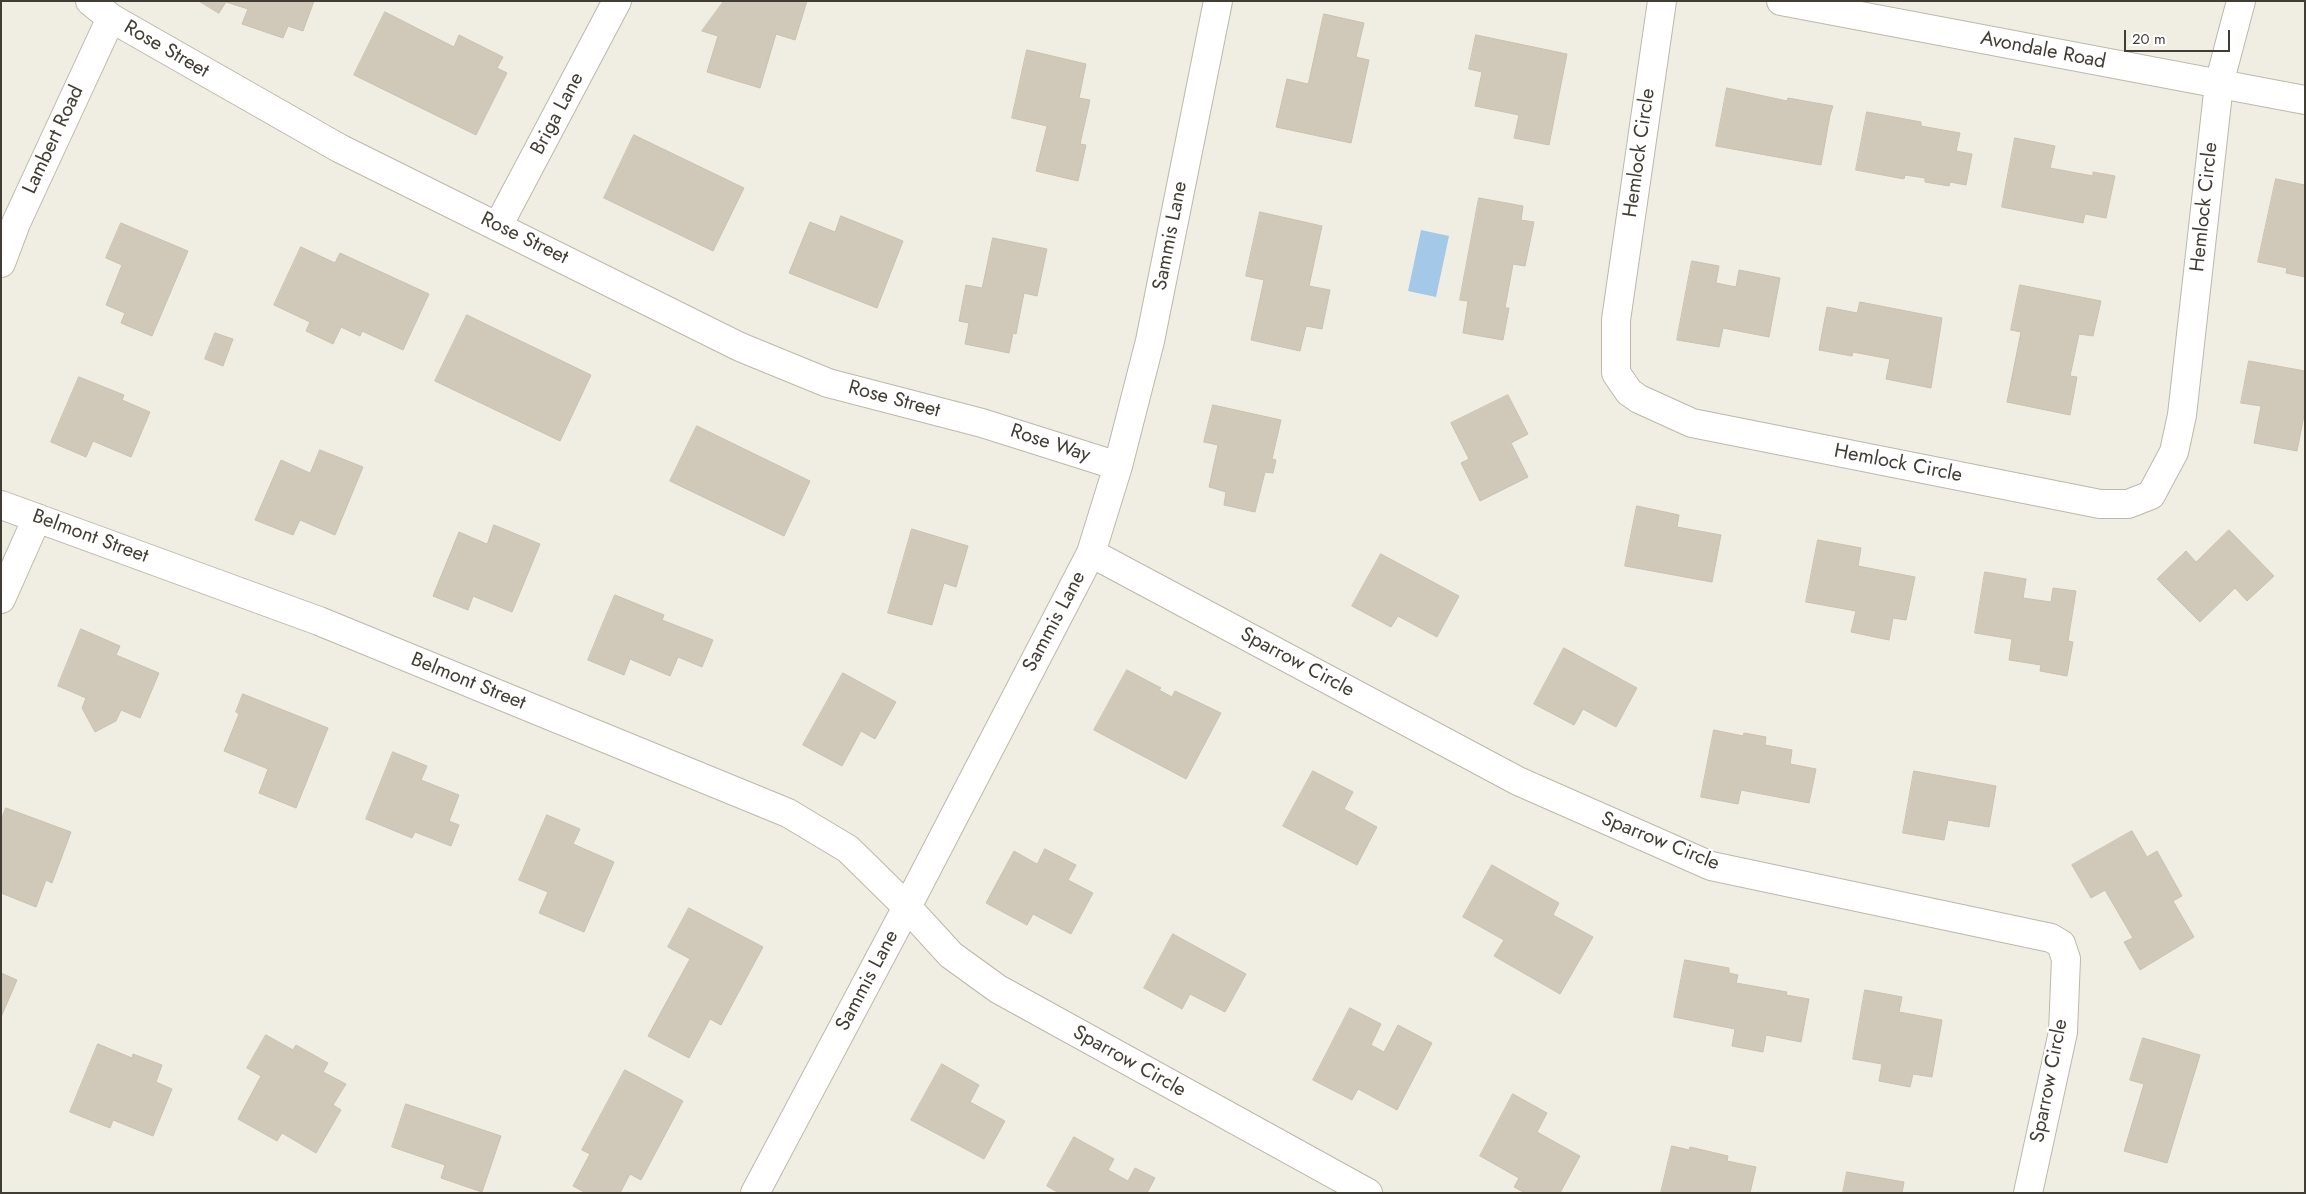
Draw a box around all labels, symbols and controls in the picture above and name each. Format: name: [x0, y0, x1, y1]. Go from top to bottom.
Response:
street label: Rose Street: [119, 16, 213, 84]
scale bar: [2126, 20, 2232, 52]
street label: Avondale Road: [1978, 27, 2108, 75]
text: 20 m: [2132, 28, 2166, 50]
street label: Briga Lane: [526, 69, 590, 159]
street label: Lambert Road: [18, 82, 90, 198]
street label: Hemlock Circle: [1619, 87, 1661, 219]
street label: Hemlock Circle: [2186, 141, 2224, 273]
street label: Sammis Lane: [1149, 179, 1193, 293]
street label: Rose Street: [476, 208, 572, 270]
street label: Rose Street: [845, 376, 943, 424]
street label: Rose Way: [1007, 420, 1093, 468]
street label: Hemlock Circle: [1832, 440, 1964, 488]
street label: Belmont Street: [29, 505, 151, 569]
street label: Sammis Lane: [1018, 568, 1092, 676]
street label: Sparrow Circle: [1236, 623, 1358, 703]
street label: Belmont Street: [407, 648, 529, 716]
street label: Sparrow Circle: [1597, 807, 1723, 877]
street label: Sammis Lane: [831, 927, 905, 1035]
street label: Sparrow Circle: [2026, 1017, 2074, 1145]
street label: Sparrow Circle: [1068, 1021, 1190, 1103]

